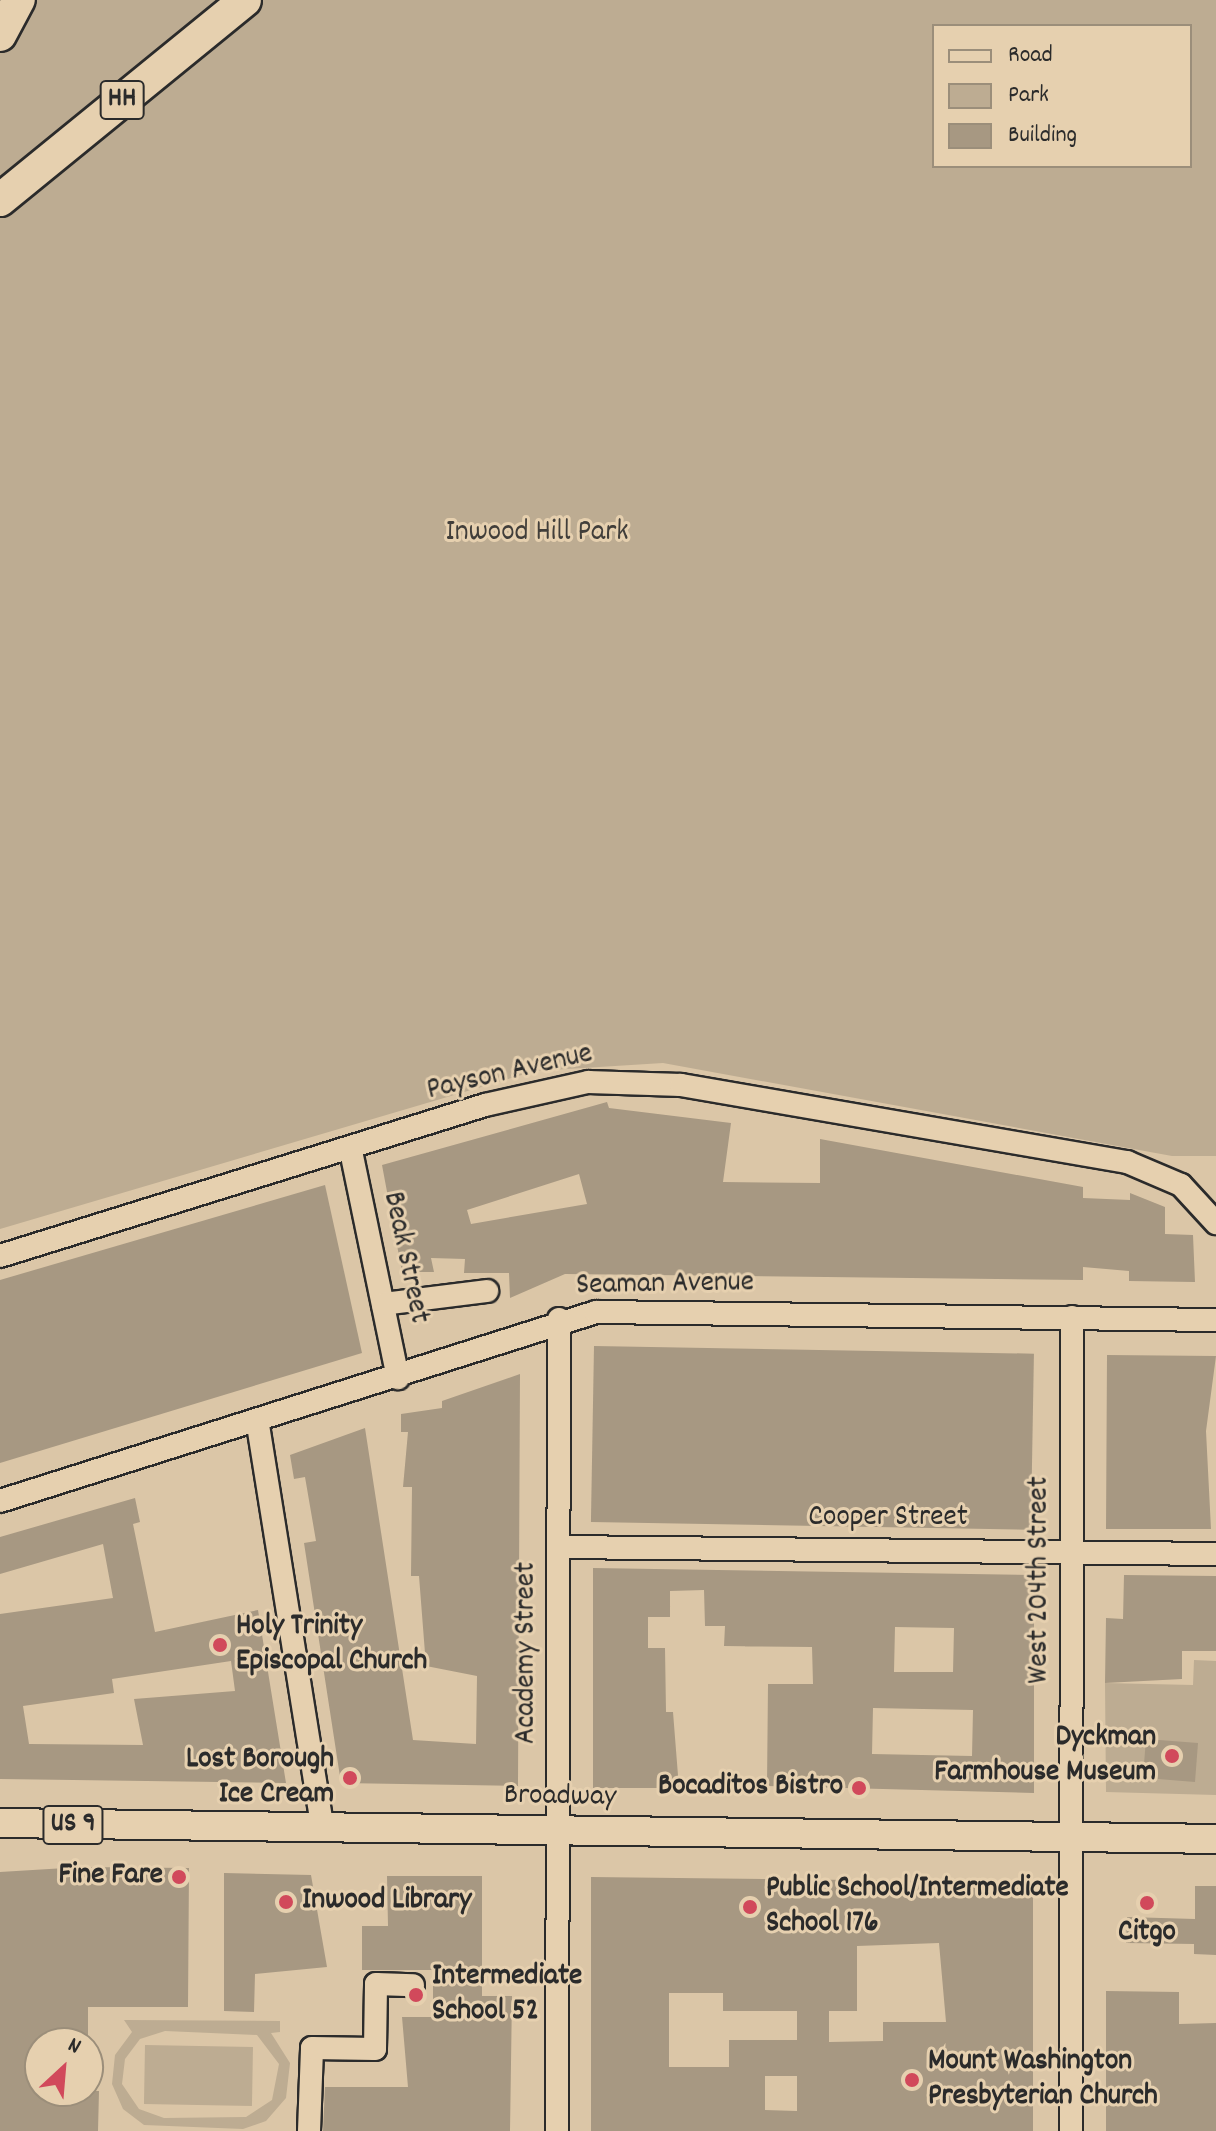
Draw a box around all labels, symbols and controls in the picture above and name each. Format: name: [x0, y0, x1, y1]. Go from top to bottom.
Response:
legend: [932, 24, 1192, 168]
text: Road: [1008, 39, 1053, 73]
road number: HH: [98, 76, 146, 124]
text: Park: [1008, 79, 1049, 113]
text: Building: [1008, 119, 1077, 153]
park label: Inwood Hill Park: [445, 516, 629, 552]
street label: Payson Avenue: [424, 1037, 596, 1111]
street label: Beak Street: [373, 1189, 435, 1327]
street label: Seaman Avenue: [576, 1266, 754, 1306]
street label: West 204th Street: [1023, 1476, 1059, 1684]
street label: Cooper Street: [808, 1501, 968, 1537]
street label: Academy Street: [510, 1562, 546, 1744]
place label: Holy Trinity Episcopal Church: [236, 1610, 427, 1680]
marker: Holy Trinity Episcopal Church: [211, 1636, 229, 1654]
place label: Dyckman Farmhouse Museum: [934, 1721, 1156, 1792]
place label: Lost Borough Ice Cream: [186, 1743, 334, 1814]
marker: Dyckman Farmhouse Museum: [1163, 1747, 1181, 1765]
marker: Lost Borough Ice Cream: [341, 1769, 359, 1787]
place label: Bocaditos Bistro: [658, 1770, 843, 1806]
street label: Broadway: [504, 1779, 616, 1817]
marker: Bocaditos Bistro: [850, 1779, 868, 1797]
road number: US 9: [41, 1801, 105, 1849]
place label: Fine Fare: [58, 1859, 163, 1895]
marker: Fine Fare: [170, 1868, 188, 1886]
place label: Public School/Intermediate School 176: [766, 1872, 1069, 1942]
place label: Inwood Library: [302, 1884, 471, 1920]
marker: Inwood Library: [277, 1893, 295, 1911]
marker: Citgo: [1138, 1894, 1156, 1912]
marker: Public School/Intermediate School 176: [741, 1898, 759, 1916]
place label: Citgo: [1118, 1916, 1176, 1952]
place label: Intermediate School 52: [432, 1960, 582, 2030]
marker: Intermediate School 52: [407, 1986, 425, 2004]
north arrow: [24, 2027, 104, 2107]
text: N: [62, 2030, 86, 2063]
place label: Mount Washington Presbyterian Church: [928, 2045, 1158, 2116]
marker: Mount Washington Presbyterian Church: [903, 2071, 921, 2089]

